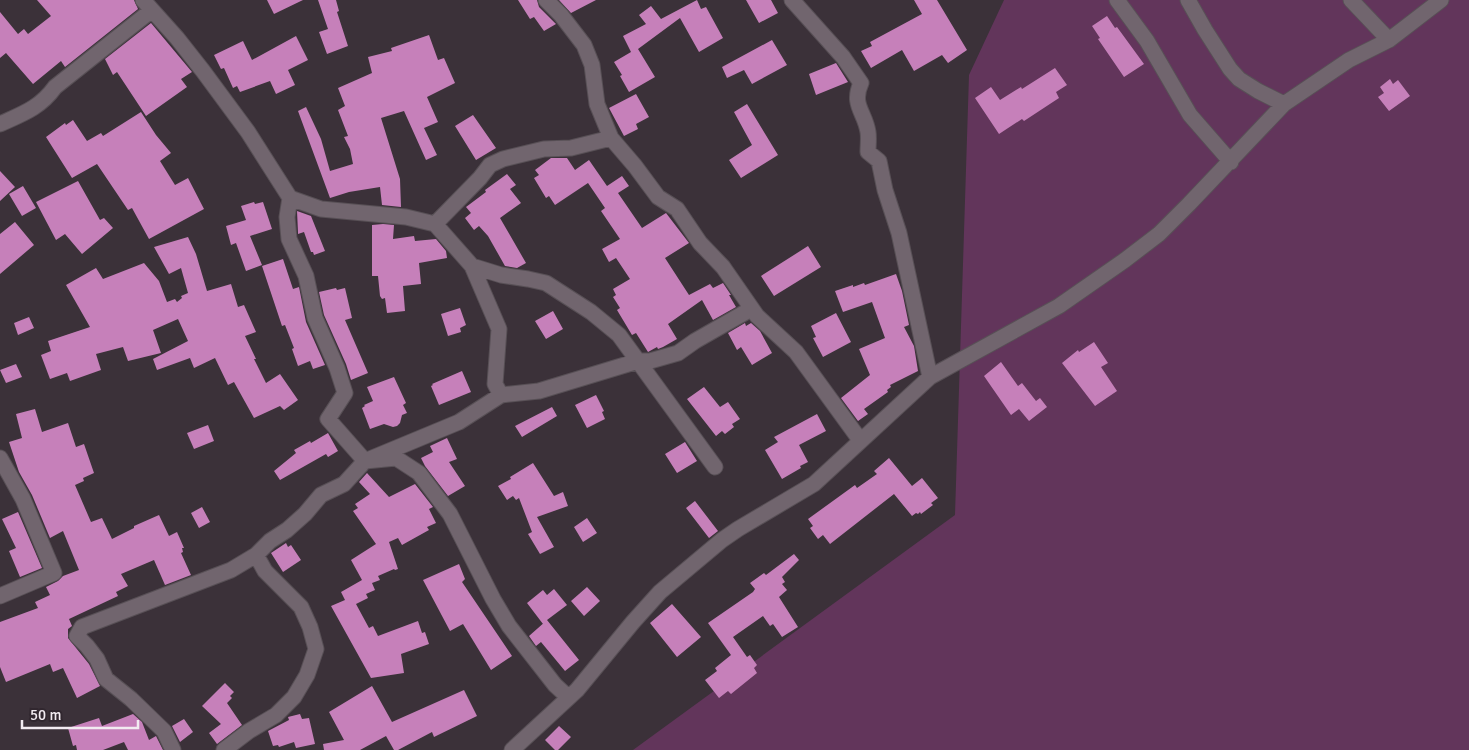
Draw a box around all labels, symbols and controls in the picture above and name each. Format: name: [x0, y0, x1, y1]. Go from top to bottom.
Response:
scale bar: [22, 698, 139, 730]
text: 50 m: [30, 706, 61, 724]

